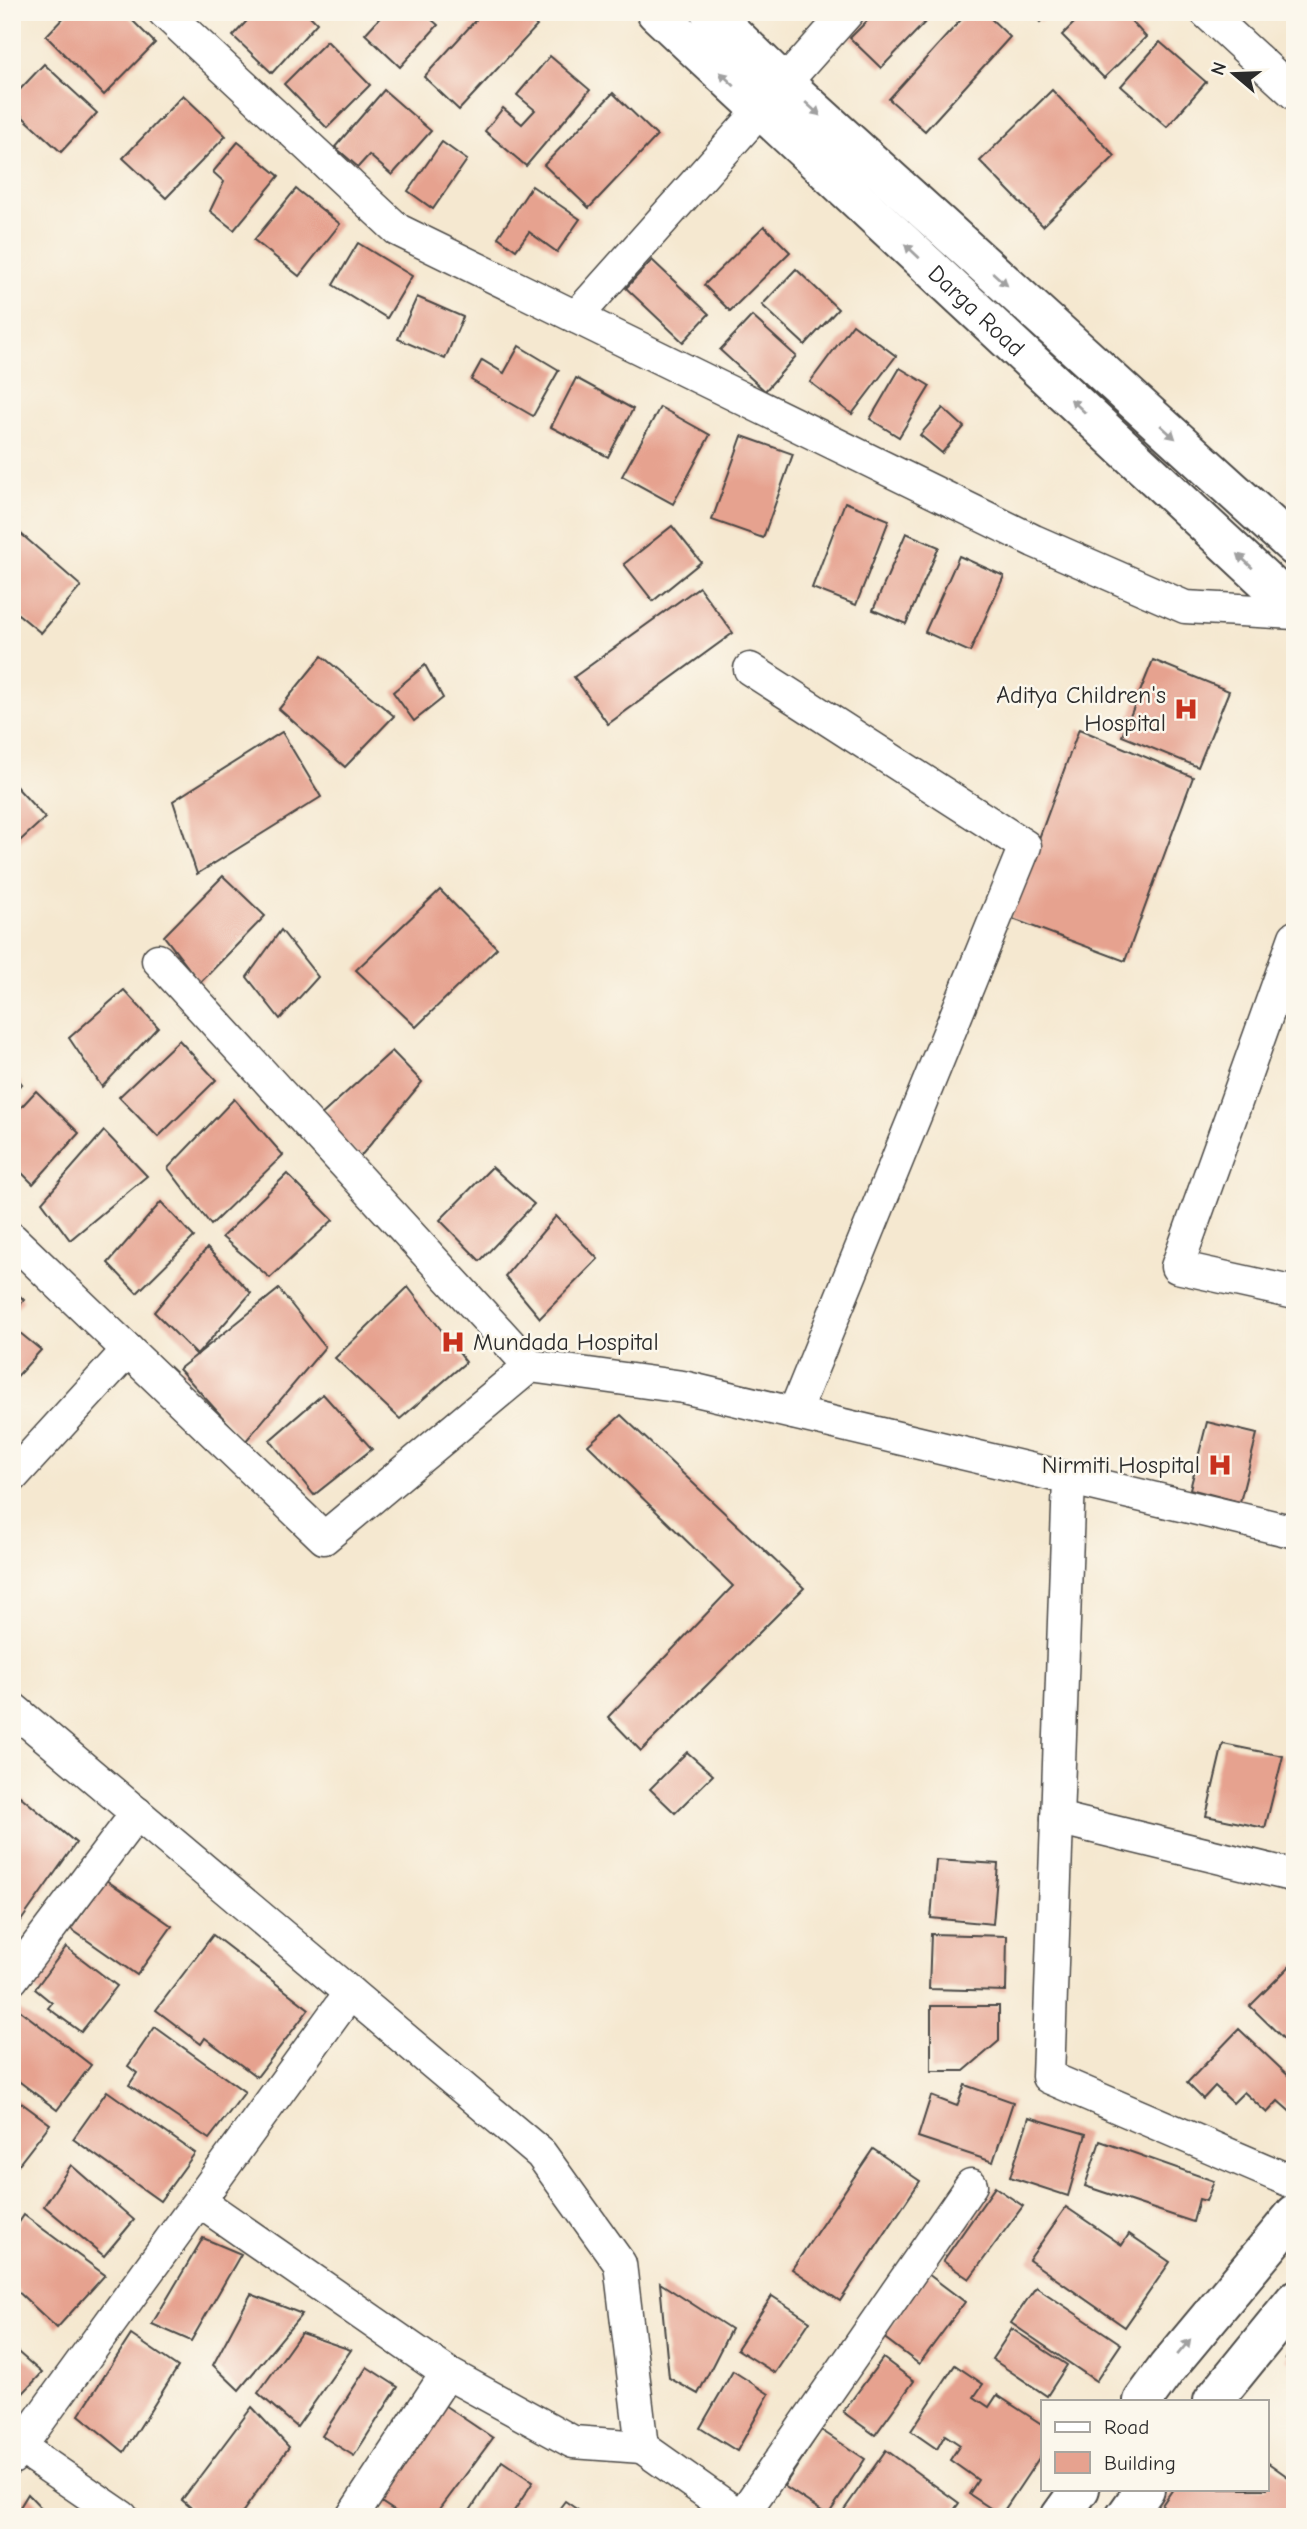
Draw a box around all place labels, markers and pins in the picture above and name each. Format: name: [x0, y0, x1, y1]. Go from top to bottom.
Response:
place label: Aditya Children's Hospital: [996, 681, 1166, 737]
hospital icon: Aditya Children's Hospital: [1172, 695, 1200, 723]
hospital icon: Mundada Hospital: [439, 1328, 467, 1356]
place label: Mundada Hospital: [473, 1328, 659, 1356]
place label: Nirmiti Hospital: [1042, 1451, 1200, 1479]
hospital icon: Nirmiti Hospital: [1206, 1451, 1234, 1479]

